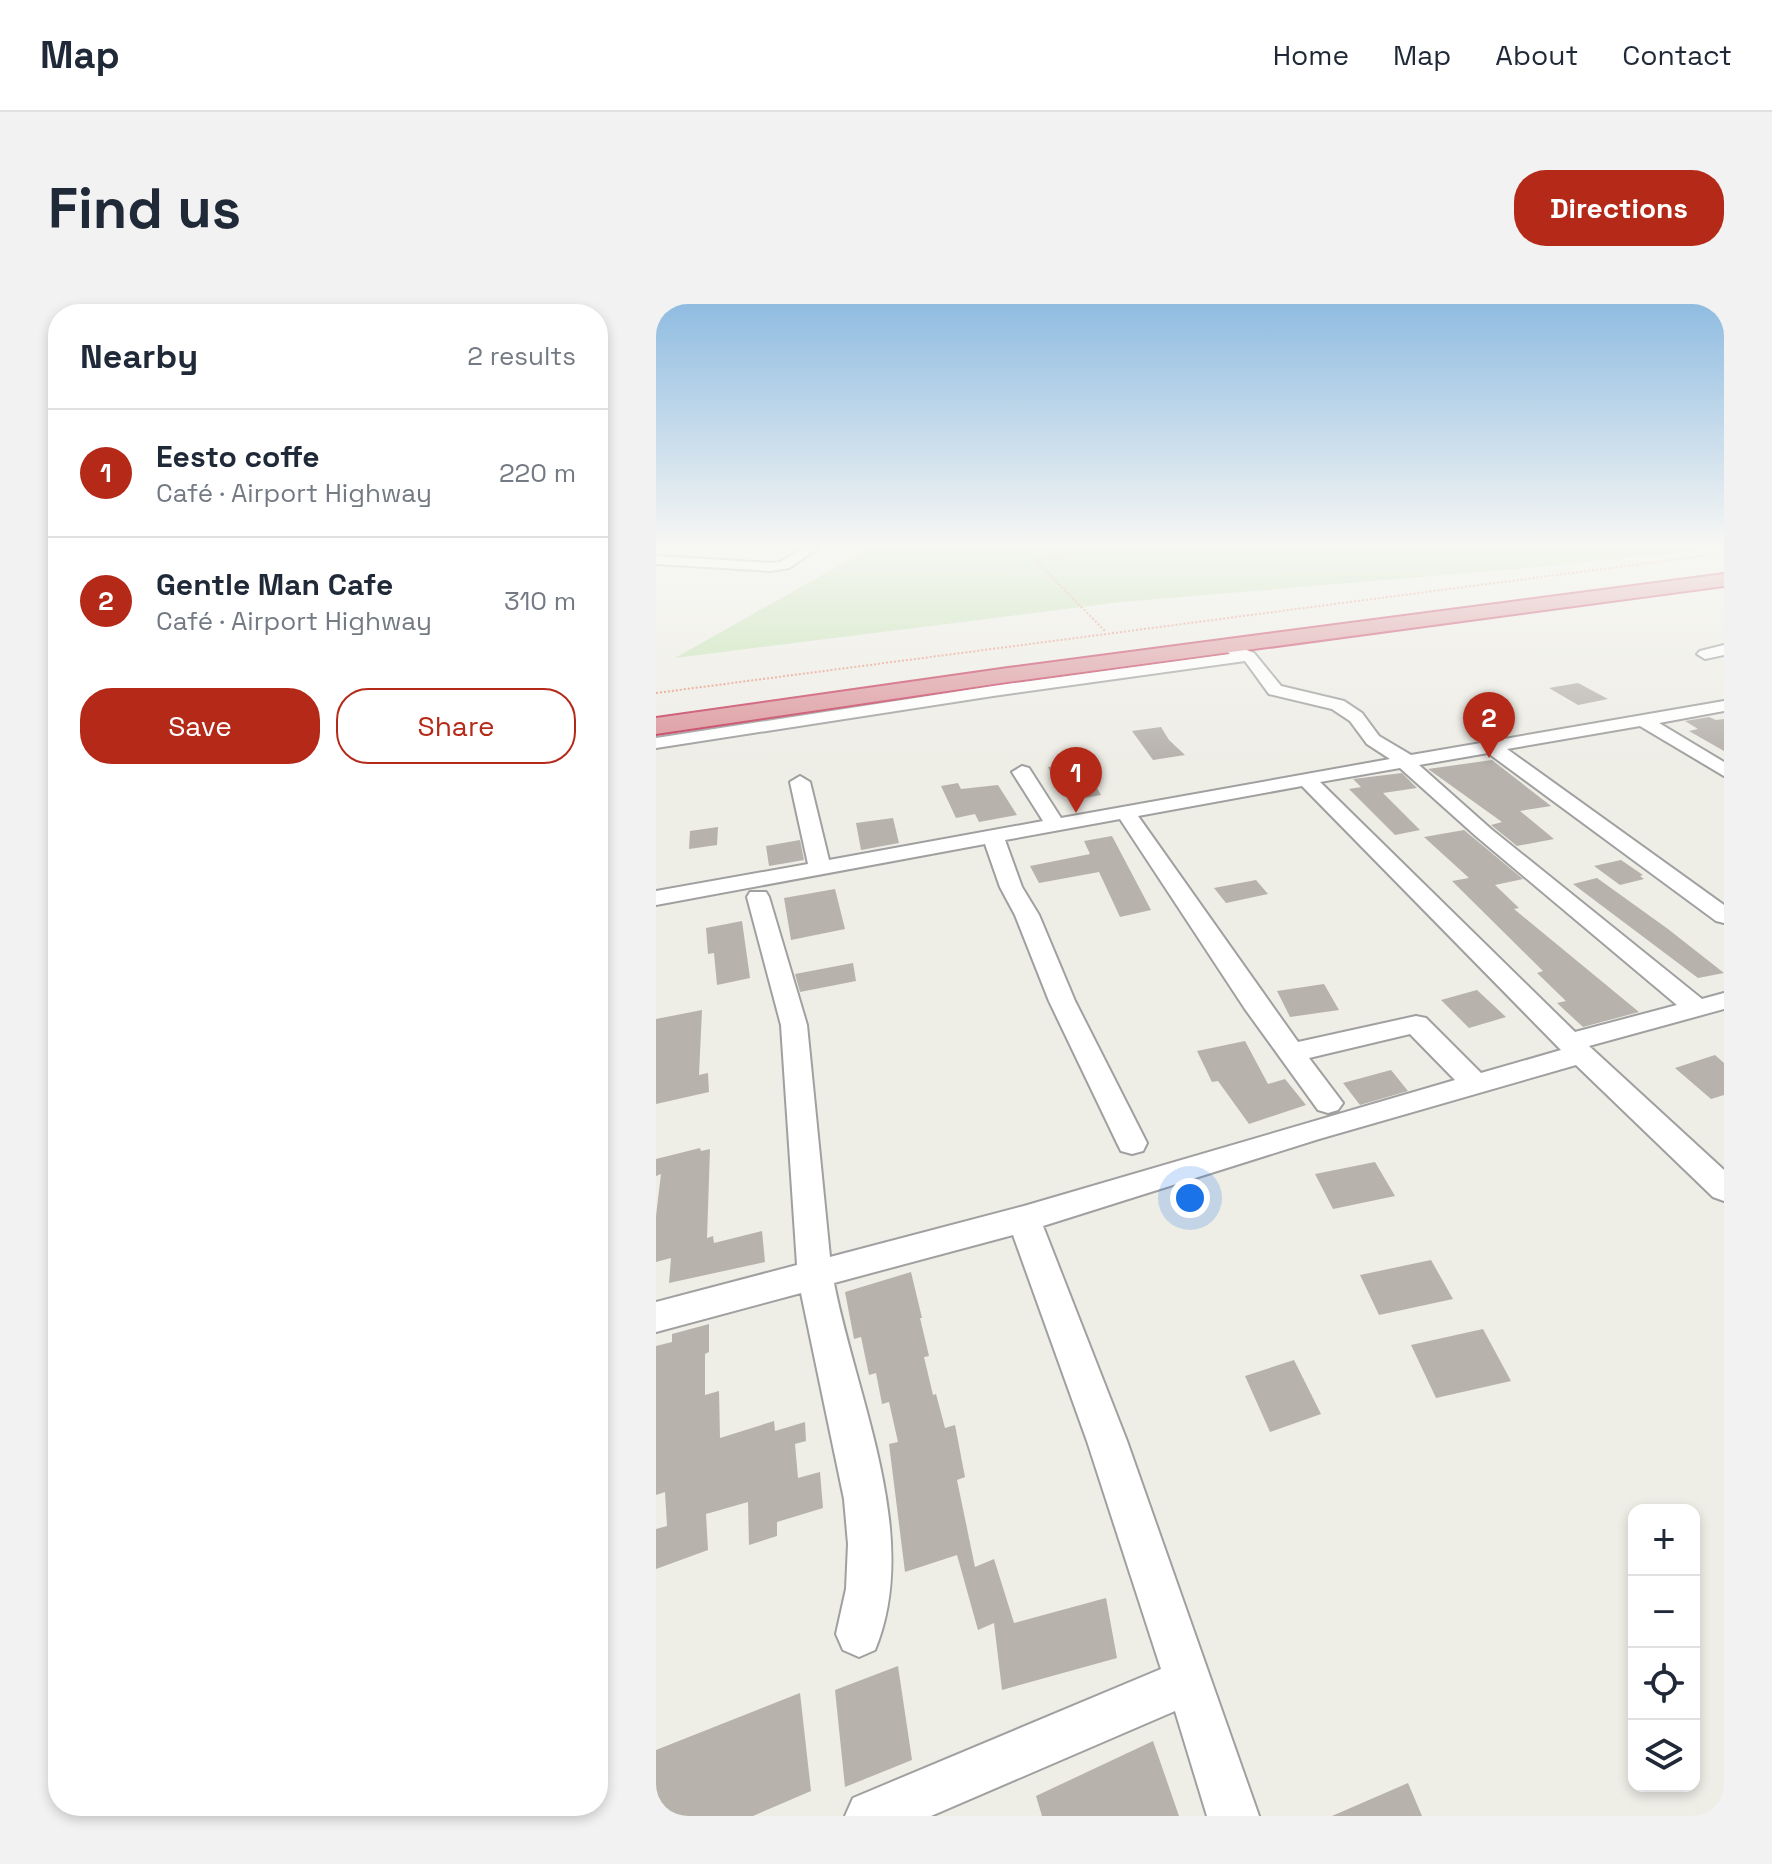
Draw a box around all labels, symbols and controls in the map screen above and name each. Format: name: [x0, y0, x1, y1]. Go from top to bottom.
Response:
text: Map: [40, 31, 120, 79]
text: Home: [1273, 37, 1349, 73]
text: Map: [1393, 37, 1451, 73]
text: About: [1495, 37, 1578, 73]
text: Contact: [1622, 37, 1732, 73]
button: Directions: [1514, 170, 1724, 246]
text: Find us: [48, 173, 241, 244]
text: Nearby: [80, 335, 198, 378]
text: 2 results: [467, 339, 576, 373]
text: Eesto coffe: [156, 437, 320, 476]
text: 1: [100, 456, 112, 490]
text: 220 m: [499, 456, 576, 490]
text: Café · Airport Highway: [156, 476, 432, 510]
text: Gentle Man Cafe: [156, 565, 393, 604]
text: 2: [98, 584, 114, 618]
text: 310 m: [504, 584, 576, 618]
text: Café · Airport Highway: [156, 604, 432, 638]
button: Save: [80, 688, 320, 764]
button: Share: [336, 688, 576, 764]
pin: 2: [1463, 692, 1515, 758]
pin: 1: [1050, 747, 1102, 813]
your location: [1170, 1178, 1210, 1218]
map controls: [1628, 1504, 1700, 1792]
button: +: [1628, 1504, 1700, 1576]
button: −: [1628, 1576, 1700, 1648]
button: locate: [1628, 1648, 1700, 1720]
button: layers: [1628, 1720, 1700, 1792]

